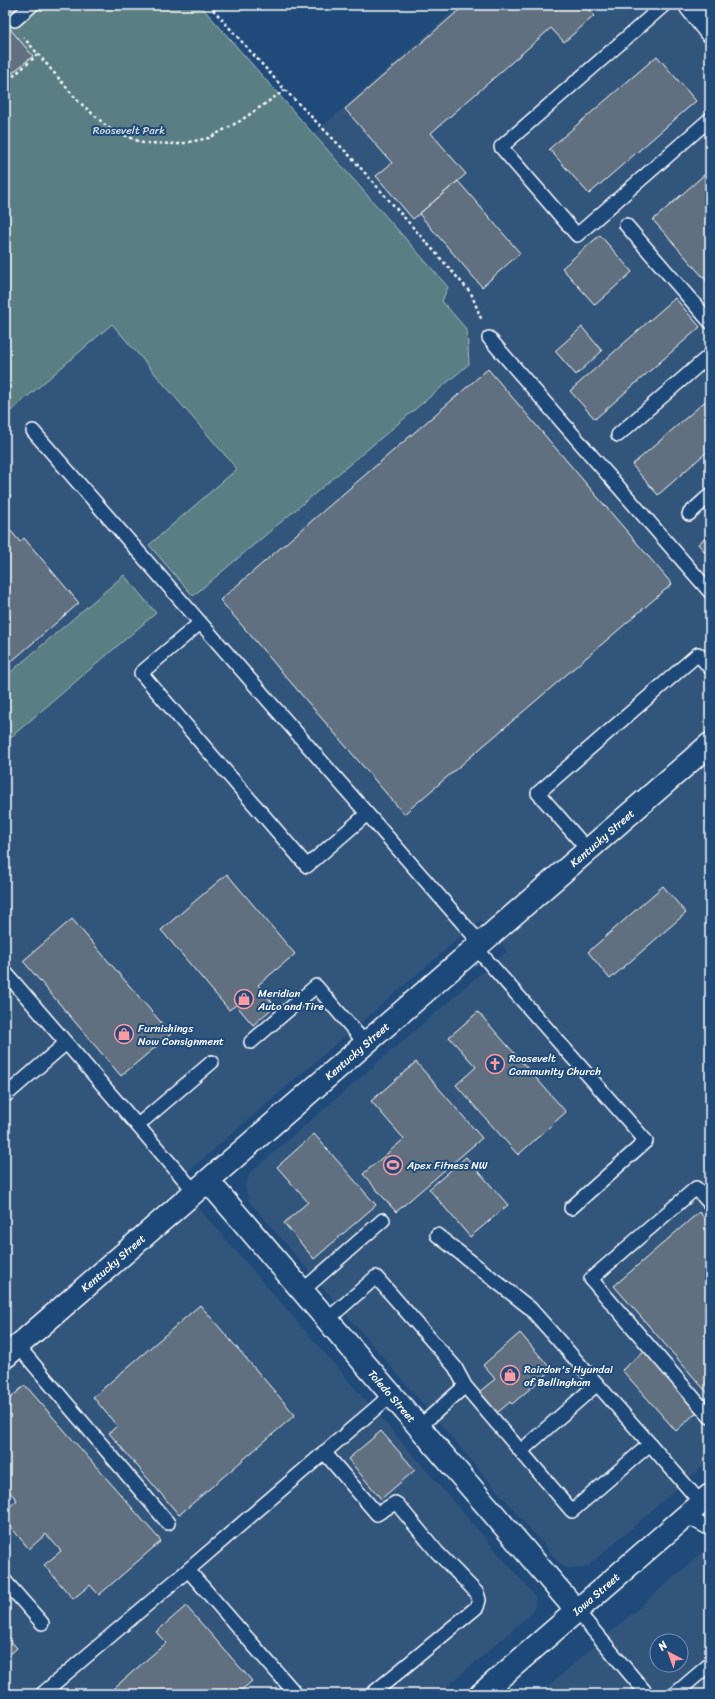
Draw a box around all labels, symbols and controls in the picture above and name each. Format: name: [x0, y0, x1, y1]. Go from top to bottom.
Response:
park label: Roosevelt Park: [93, 121, 165, 140]
street label: Kentucky Street: [566, 805, 639, 872]
place label: Meridian Auto and Tire: [257, 984, 324, 1016]
shop icon: Meridian Auto and Tire: [233, 988, 255, 1010]
street label: Kentucky Street: [321, 1018, 394, 1085]
place label: Furnishings Now Consignment: [138, 1019, 224, 1051]
shop icon: Furnishings Now Consignment: [113, 1023, 135, 1045]
place label: Roosevelt Community Church: [509, 1049, 601, 1081]
church icon: Roosevelt Community Church: [484, 1053, 506, 1075]
sports icon: Apex Fitness NW: [382, 1154, 404, 1176]
place label: Apex Fitness NW: [406, 1156, 488, 1175]
street label: Kentucky Street: [77, 1230, 150, 1297]
place label: Rairdon's Hyundai of Bellingham: [524, 1360, 614, 1392]
shop icon: Rairdon's Hyundai of Bellingham: [499, 1364, 521, 1386]
street label: Toledo Street: [363, 1365, 420, 1427]
street label: Iowa Street: [567, 1568, 625, 1621]
north arrow: [649, 1633, 689, 1673]
text: N: [653, 1636, 672, 1656]

